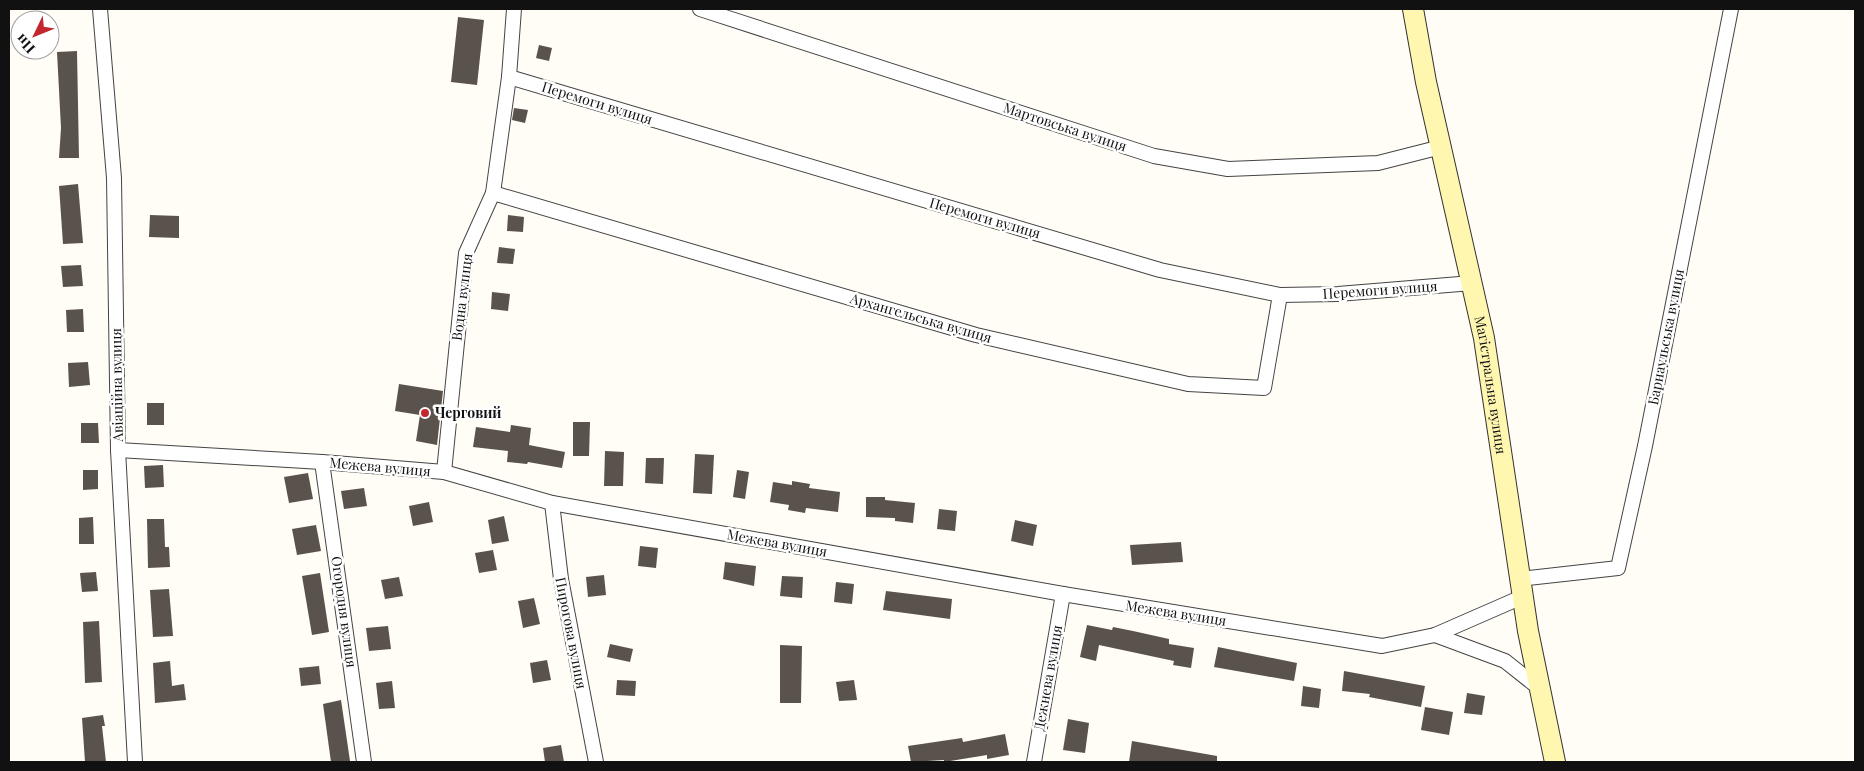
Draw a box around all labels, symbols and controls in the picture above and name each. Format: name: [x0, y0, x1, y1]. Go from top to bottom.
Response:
north arrow: [10, 10, 60, 60]
text: Пн: [11, 30, 39, 58]
street label: Перемоги вулиця: [539, 77, 655, 129]
street label: Мартовська вулиця: [1001, 98, 1130, 156]
street label: Перемоги вулиця: [927, 193, 1043, 243]
street label: Водна вулиця: [447, 252, 476, 342]
street label: Барнаульська вулиця: [1643, 267, 1688, 406]
street label: Перемоги вулиця: [1322, 276, 1438, 303]
street label: Архангельська вулиця: [847, 288, 995, 347]
street label: Магістральна вулиця: [1470, 314, 1511, 456]
street label: Авіаційна вулиця: [106, 327, 127, 443]
place label: Черговий: [435, 403, 502, 422]
marker: Черговий: [419, 407, 431, 419]
street label: Межева вулиця: [329, 453, 432, 480]
street label: Межева вулиця: [725, 524, 829, 561]
street label: Огородня вулиця: [327, 555, 362, 669]
street label: Пирогова вулиця: [551, 575, 592, 691]
street label: Межева вулиця: [1124, 595, 1228, 630]
street label: Дежнева вулиця: [1029, 623, 1066, 732]

